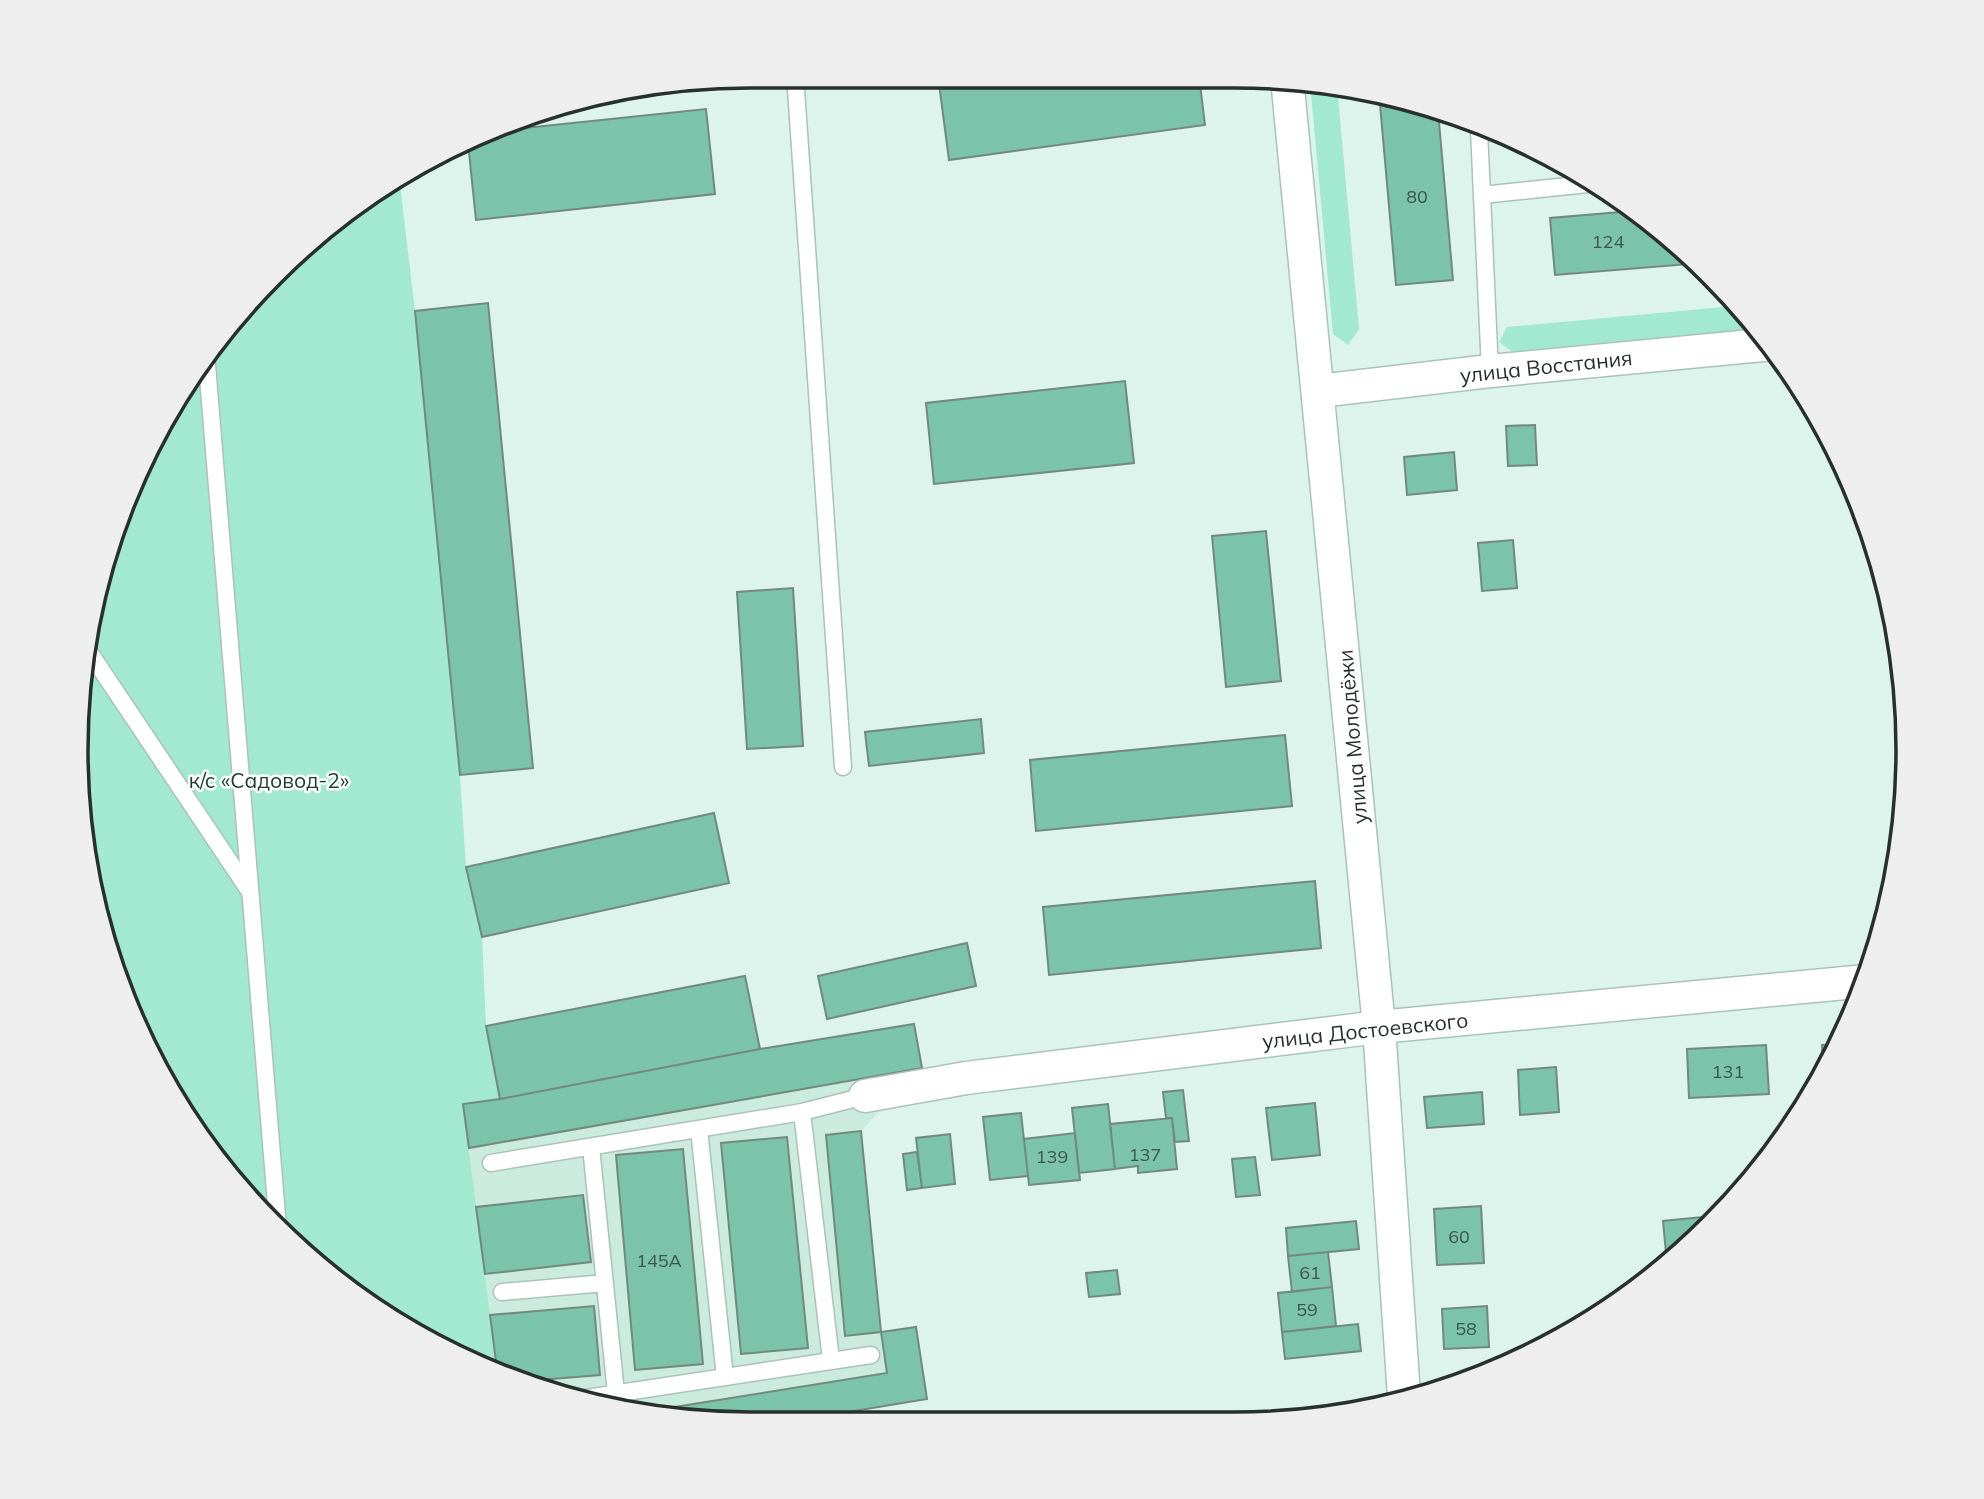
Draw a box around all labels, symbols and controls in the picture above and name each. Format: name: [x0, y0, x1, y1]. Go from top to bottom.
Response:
house number: 80: [1406, 185, 1428, 208]
house number: 124: [1592, 230, 1624, 253]
street label: улица Восстания: [1458, 344, 1634, 388]
street label: улица Молодёжи: [1331, 649, 1373, 825]
park label: к/с «Садовод-2»: [189, 767, 349, 793]
street label: улица Достоевского: [1261, 1006, 1469, 1054]
house number: 131: [1712, 1060, 1744, 1083]
house number: 137: [1129, 1143, 1161, 1166]
house number: 139: [1036, 1145, 1068, 1168]
house number: 60: [1448, 1225, 1470, 1248]
house number: 145А: [636, 1249, 682, 1272]
house number: 61: [1299, 1261, 1321, 1284]
house number: 59: [1296, 1298, 1318, 1321]
house number: 58: [1455, 1317, 1477, 1340]

